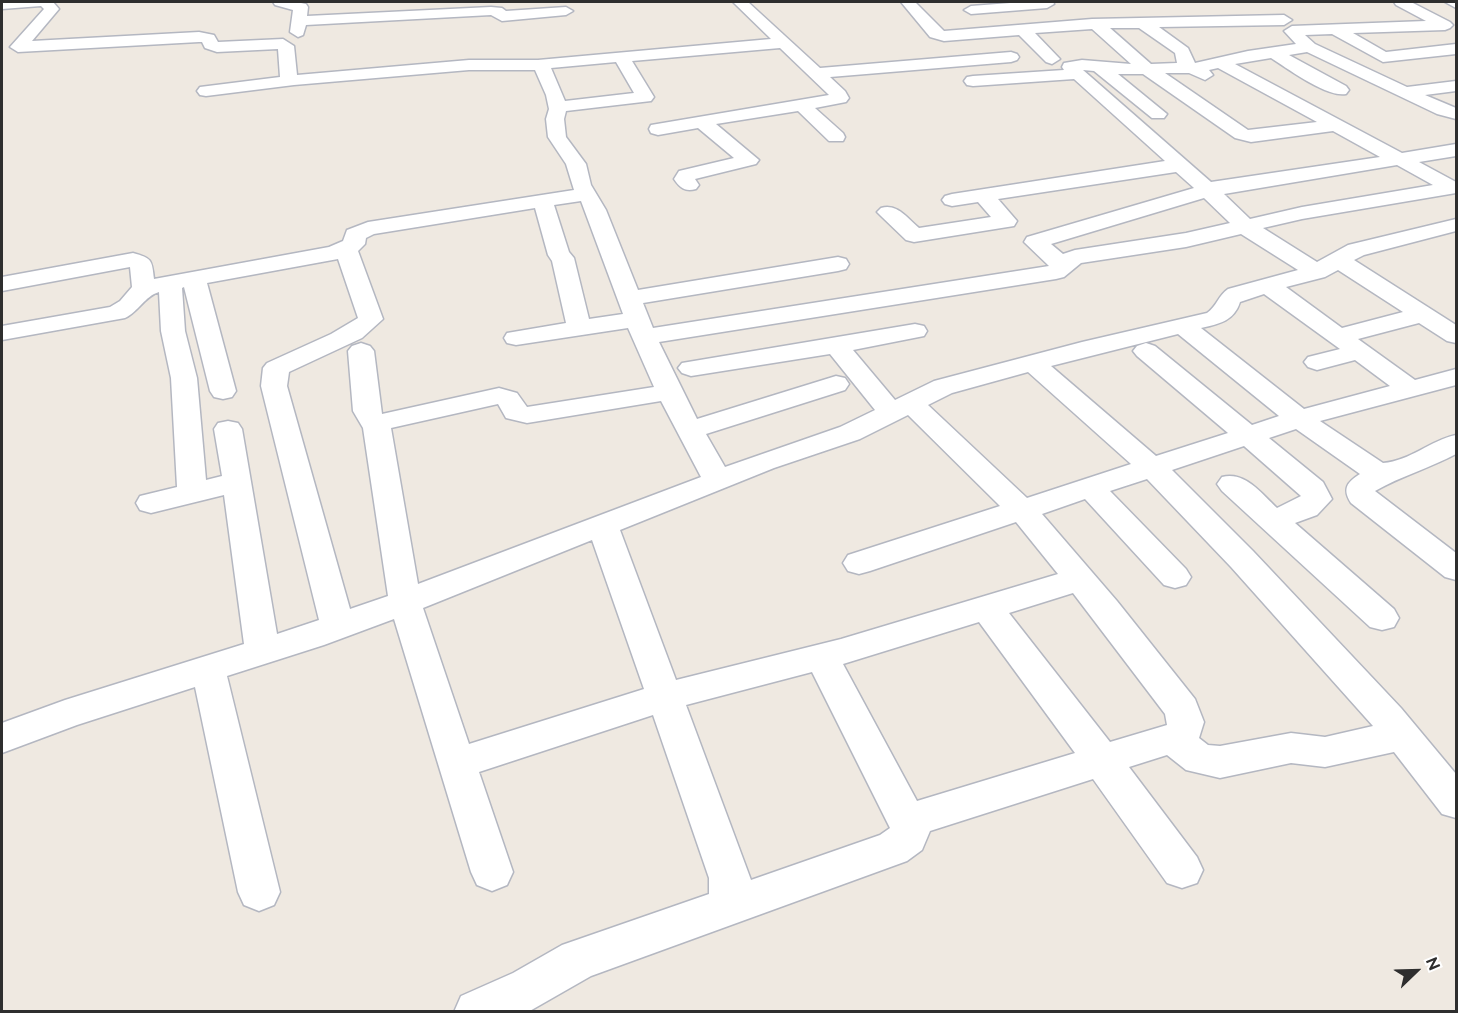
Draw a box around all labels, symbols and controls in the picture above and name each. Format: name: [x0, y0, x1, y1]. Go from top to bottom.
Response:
north arrow: [1386, 941, 1446, 1001]
text: N: [1422, 954, 1444, 973]

